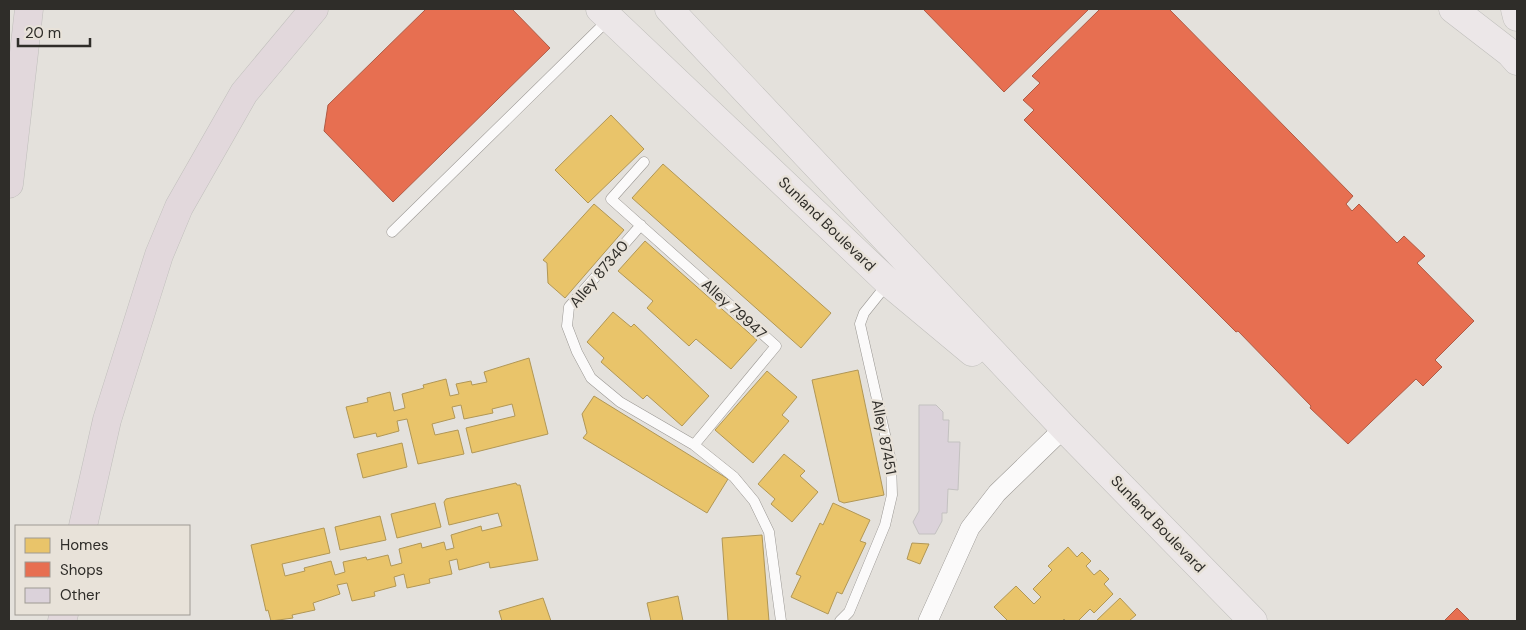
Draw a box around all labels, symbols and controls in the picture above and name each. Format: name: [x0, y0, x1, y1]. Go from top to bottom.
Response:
scale bar: [18, 15, 90, 47]
text: 20 m: [25, 23, 61, 43]
street label: Sunland Boulevard: [774, 172, 880, 276]
street label: Alley 87340: [565, 236, 633, 312]
street label: Alley 79947: [697, 275, 771, 343]
street label: Alley 87451: [867, 398, 901, 476]
street label: Sunland Boulevard: [1106, 471, 1210, 577]
legend: [15, 525, 190, 615]
text: Homes: [60, 535, 109, 555]
text: Shops: [60, 560, 103, 580]
text: Other: [60, 585, 101, 605]

